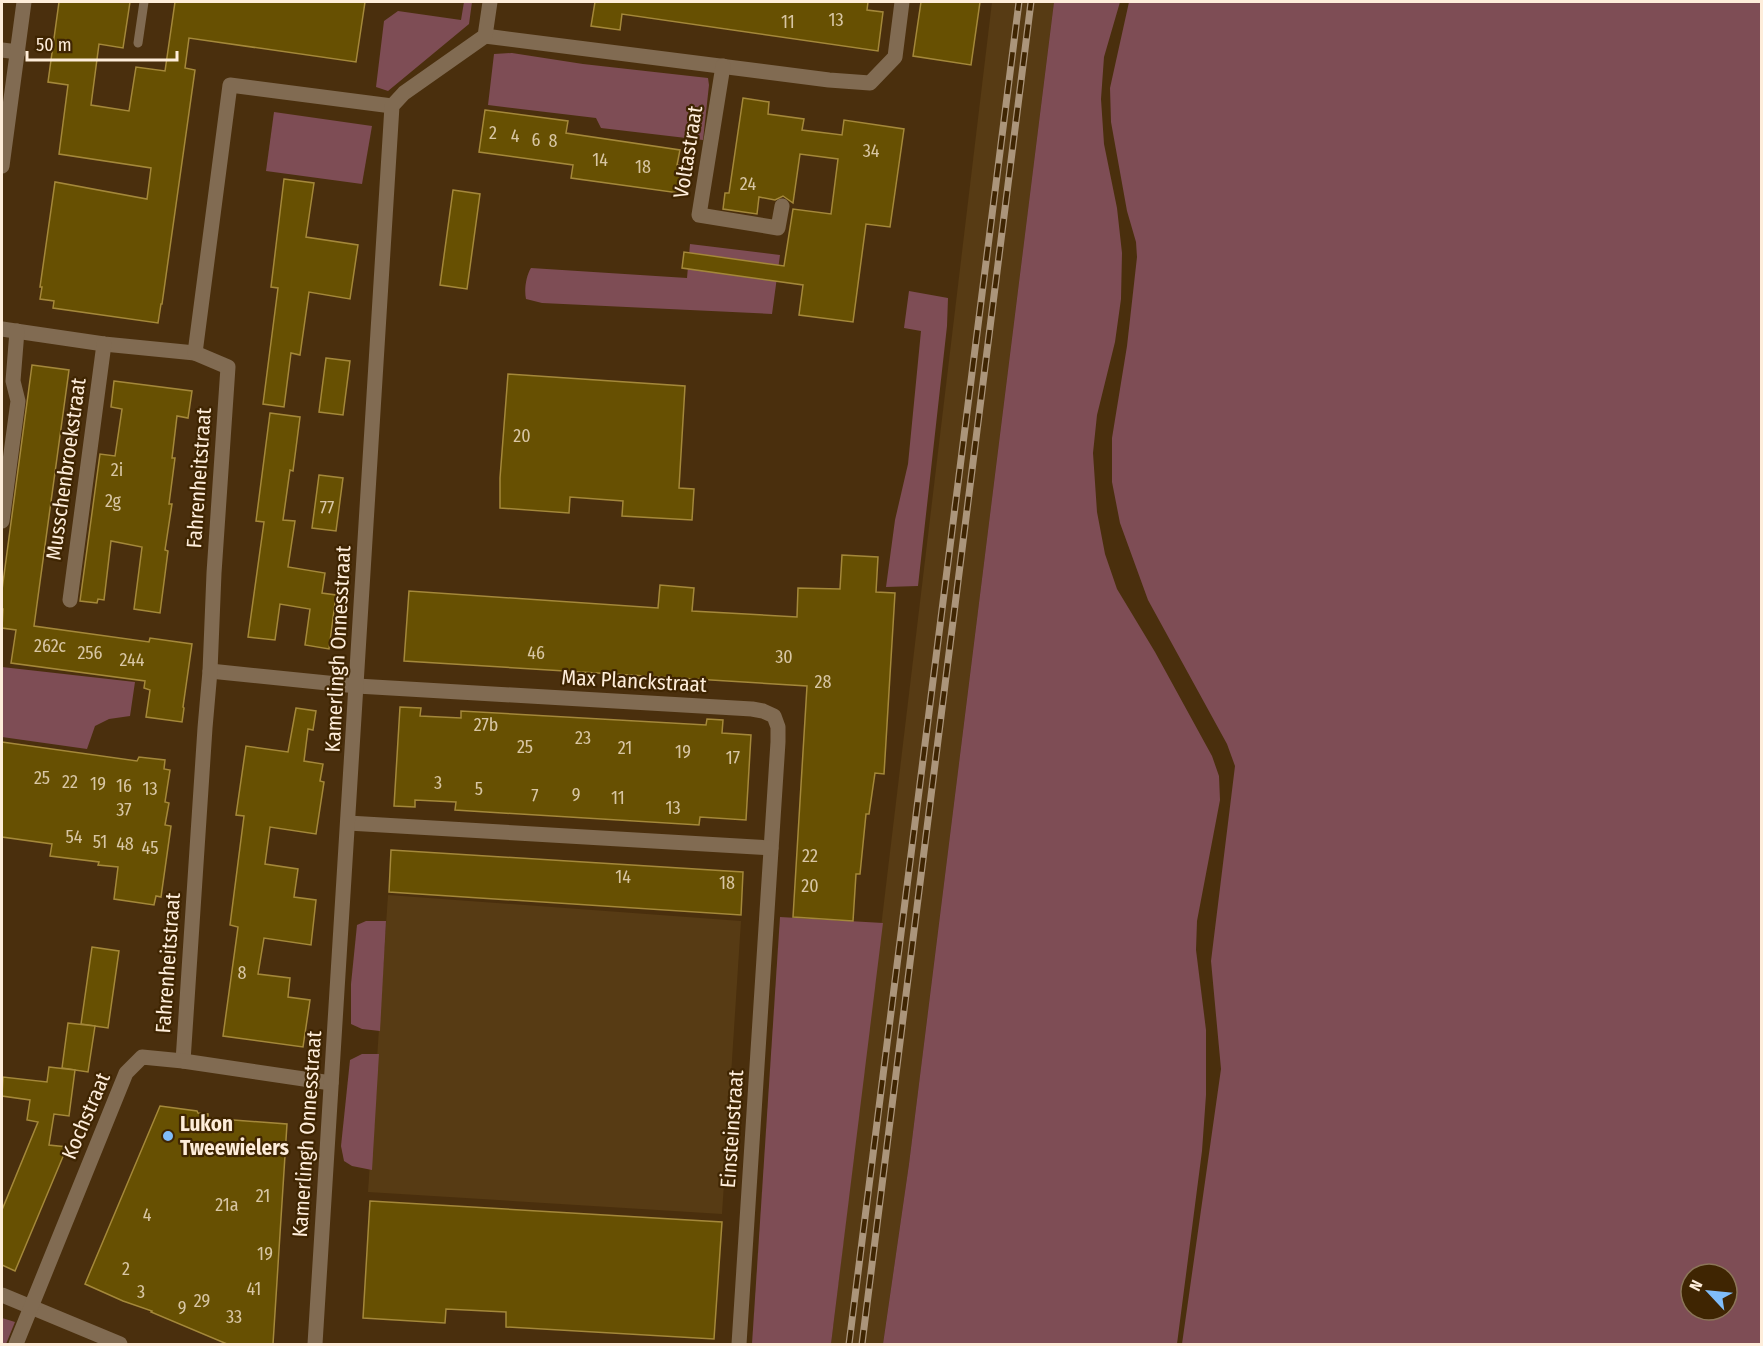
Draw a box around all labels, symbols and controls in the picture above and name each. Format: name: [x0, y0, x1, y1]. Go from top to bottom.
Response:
house number: 13: [828, 9, 844, 31]
house number: 11: [781, 11, 795, 33]
scale bar: [27, 24, 177, 62]
text: 50 m: [36, 34, 72, 56]
street label: Voltastraat: [668, 104, 708, 200]
house number: 2: [489, 122, 497, 144]
house number: 4: [511, 125, 520, 147]
house number: 6: [532, 129, 541, 151]
house number: 8: [549, 130, 558, 152]
house number: 34: [863, 140, 880, 162]
house number: 14: [592, 149, 608, 171]
house number: 18: [635, 156, 651, 178]
house number: 24: [740, 173, 756, 195]
street label: Musschenbroekstraat: [40, 376, 92, 562]
street label: Fahrenheitstraat: [181, 407, 217, 549]
house number: 20: [513, 425, 531, 447]
house number: 2i: [111, 459, 123, 481]
house number: 2g: [105, 490, 122, 512]
house number: 77: [320, 497, 334, 519]
street label: Kamerlingh Onnesstraat: [320, 545, 356, 753]
house number: 262c: [34, 635, 66, 657]
house number: 256: [77, 642, 103, 664]
house number: 46: [527, 642, 545, 664]
house number: 30: [775, 646, 793, 668]
house number: 244: [119, 649, 145, 671]
street label: Max Planckstraat: [561, 664, 707, 698]
house number: 28: [815, 671, 831, 693]
house number: 27b: [474, 714, 498, 736]
house number: 23: [575, 727, 591, 749]
house number: 25: [517, 736, 533, 758]
house number: 21: [618, 737, 632, 759]
house number: 19: [675, 741, 691, 763]
house number: 17: [726, 747, 740, 769]
house number: 25: [34, 767, 50, 789]
house number: 22: [62, 771, 78, 793]
house number: 3: [434, 772, 442, 794]
house number: 19: [90, 773, 106, 795]
house number: 16: [116, 775, 132, 797]
house number: 13: [142, 778, 158, 800]
house number: 5: [475, 778, 483, 800]
house number: 9: [572, 784, 580, 806]
house number: 7: [531, 785, 539, 807]
house number: 11: [611, 787, 625, 809]
house number: 13: [665, 797, 681, 819]
house number: 37: [116, 799, 132, 821]
house number: 54: [66, 826, 83, 848]
house number: 51: [93, 831, 107, 853]
house number: 48: [116, 833, 134, 855]
house number: 45: [142, 837, 158, 859]
house number: 22: [802, 845, 818, 867]
house number: 14: [615, 866, 631, 888]
house number: 18: [719, 872, 735, 894]
house number: 20: [801, 875, 819, 897]
street label: Fahrenheitstraat: [150, 892, 186, 1034]
house number: 8: [238, 962, 247, 984]
street label: Kamerlingh Onnesstraat: [287, 1030, 327, 1238]
street label: Kochstraat: [56, 1069, 116, 1163]
street label: Einsteinstraat: [715, 1069, 749, 1189]
place label: Lukon Tweewielers: [180, 1111, 289, 1161]
marker: Lukon Tweewielers: [161, 1129, 175, 1143]
house number: 21: [256, 1185, 270, 1207]
house number: 21a: [215, 1194, 239, 1216]
house number: 4: [143, 1204, 152, 1226]
house number: 19: [257, 1243, 273, 1265]
house number: 2: [122, 1258, 130, 1280]
north arrow: [1679, 1262, 1739, 1322]
text: N: [1685, 1277, 1707, 1294]
house number: 41: [247, 1278, 261, 1300]
house number: 3: [137, 1281, 145, 1303]
house number: 29: [194, 1290, 210, 1312]
house number: 9: [178, 1297, 186, 1319]
house number: 33: [226, 1306, 242, 1328]

